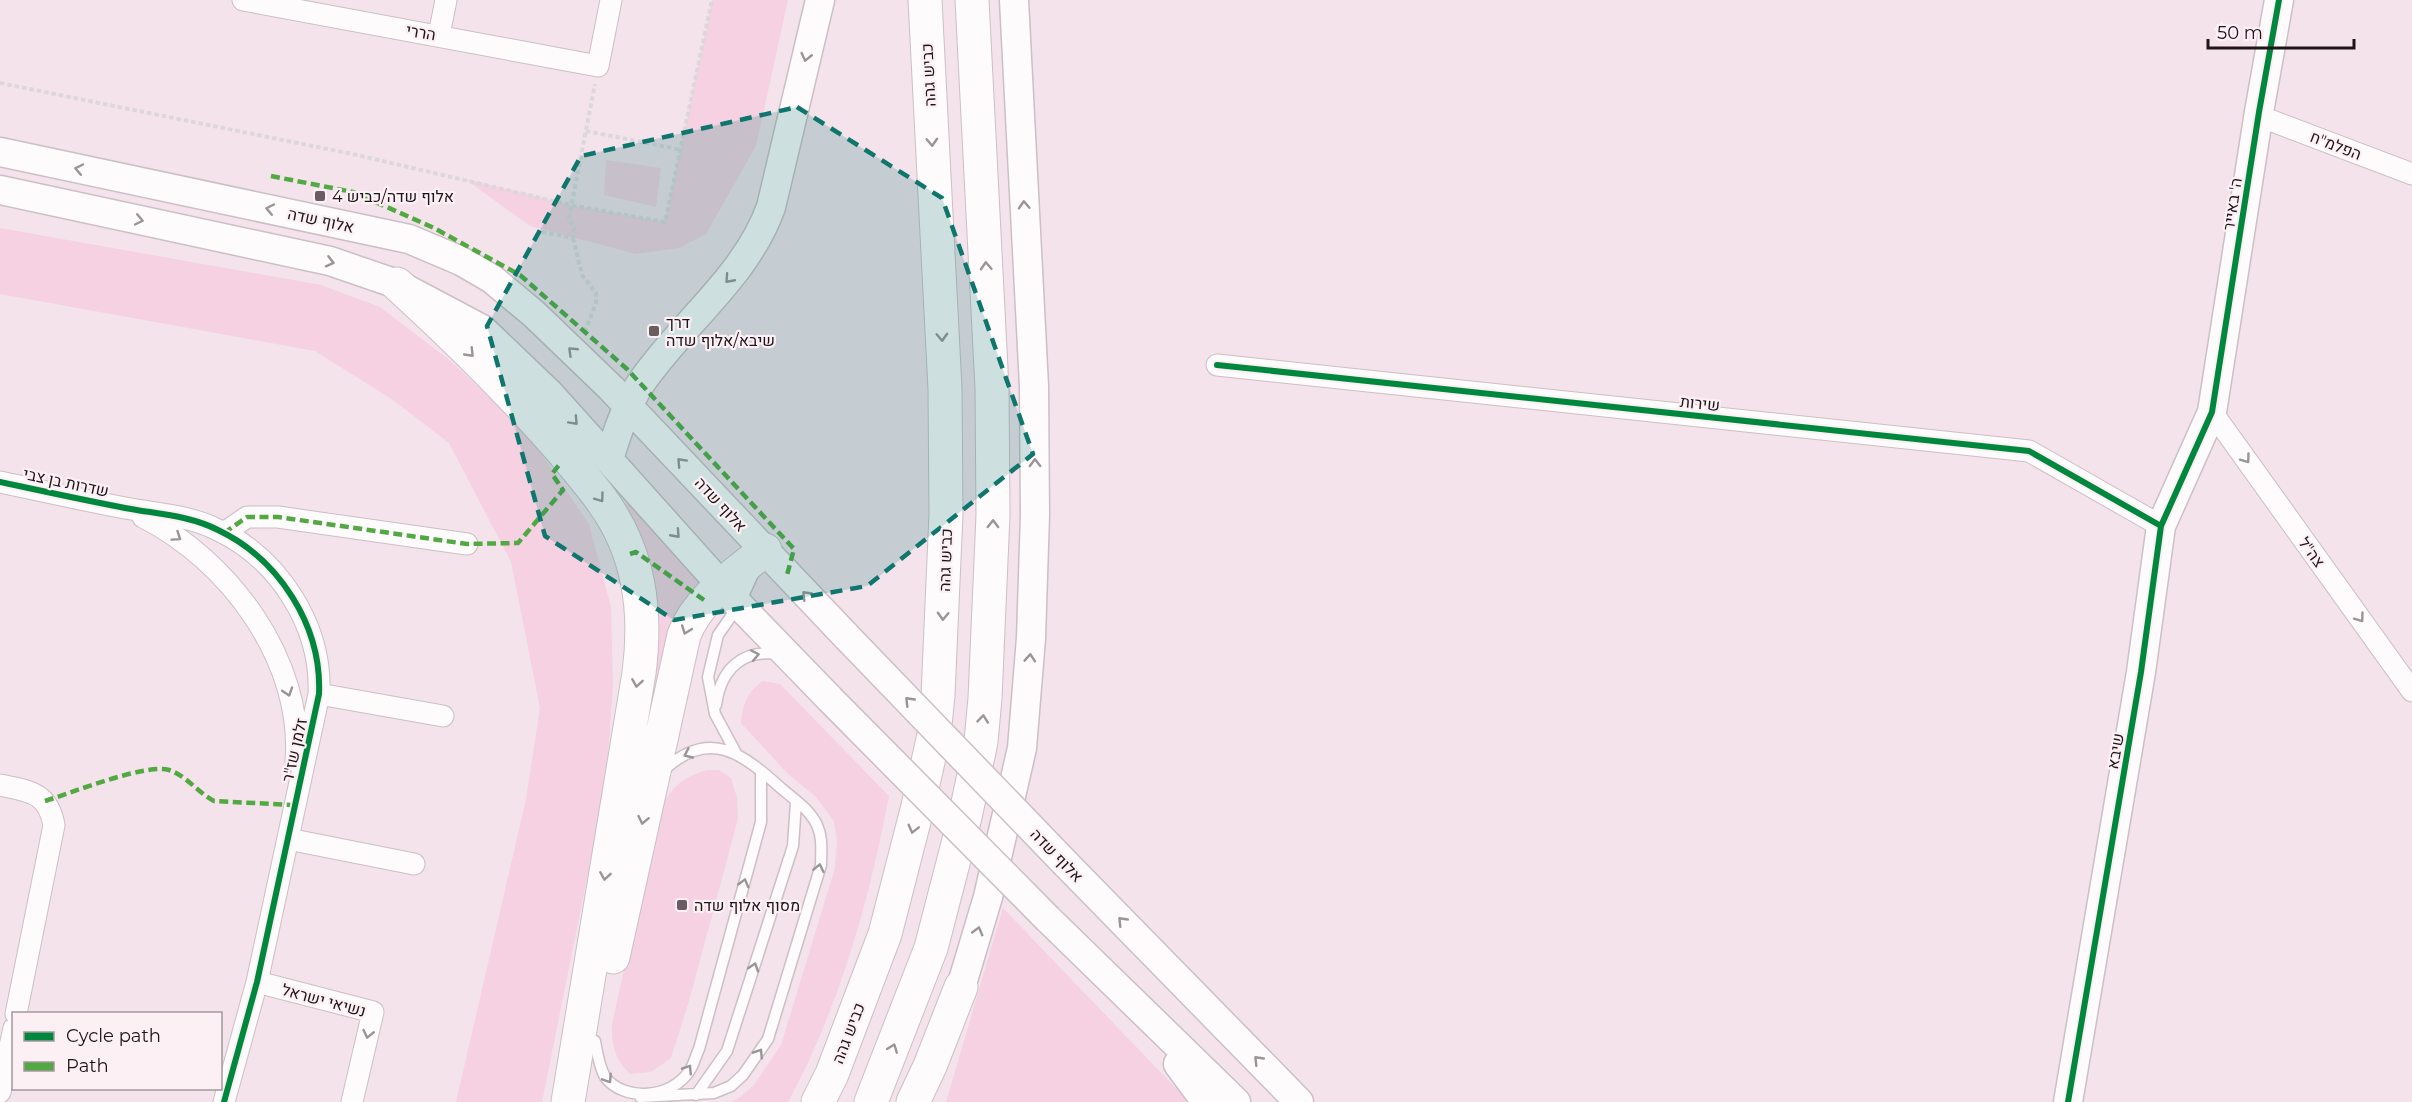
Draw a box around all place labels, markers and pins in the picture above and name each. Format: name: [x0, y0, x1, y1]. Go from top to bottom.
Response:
place label: אלוף שדה/כביש 4: [332, 187, 454, 206]
marker: אלוף שדה/כביש 4: [313, 189, 327, 203]
place label: דרך שיבא/אלוף שדה: [666, 313, 775, 350]
marker: דרך שיבא/אלוף שדה: [647, 324, 661, 338]
place label: מסוף אלוף שדה: [694, 896, 800, 915]
marker: מסוף אלוף שדה: [675, 898, 689, 912]

